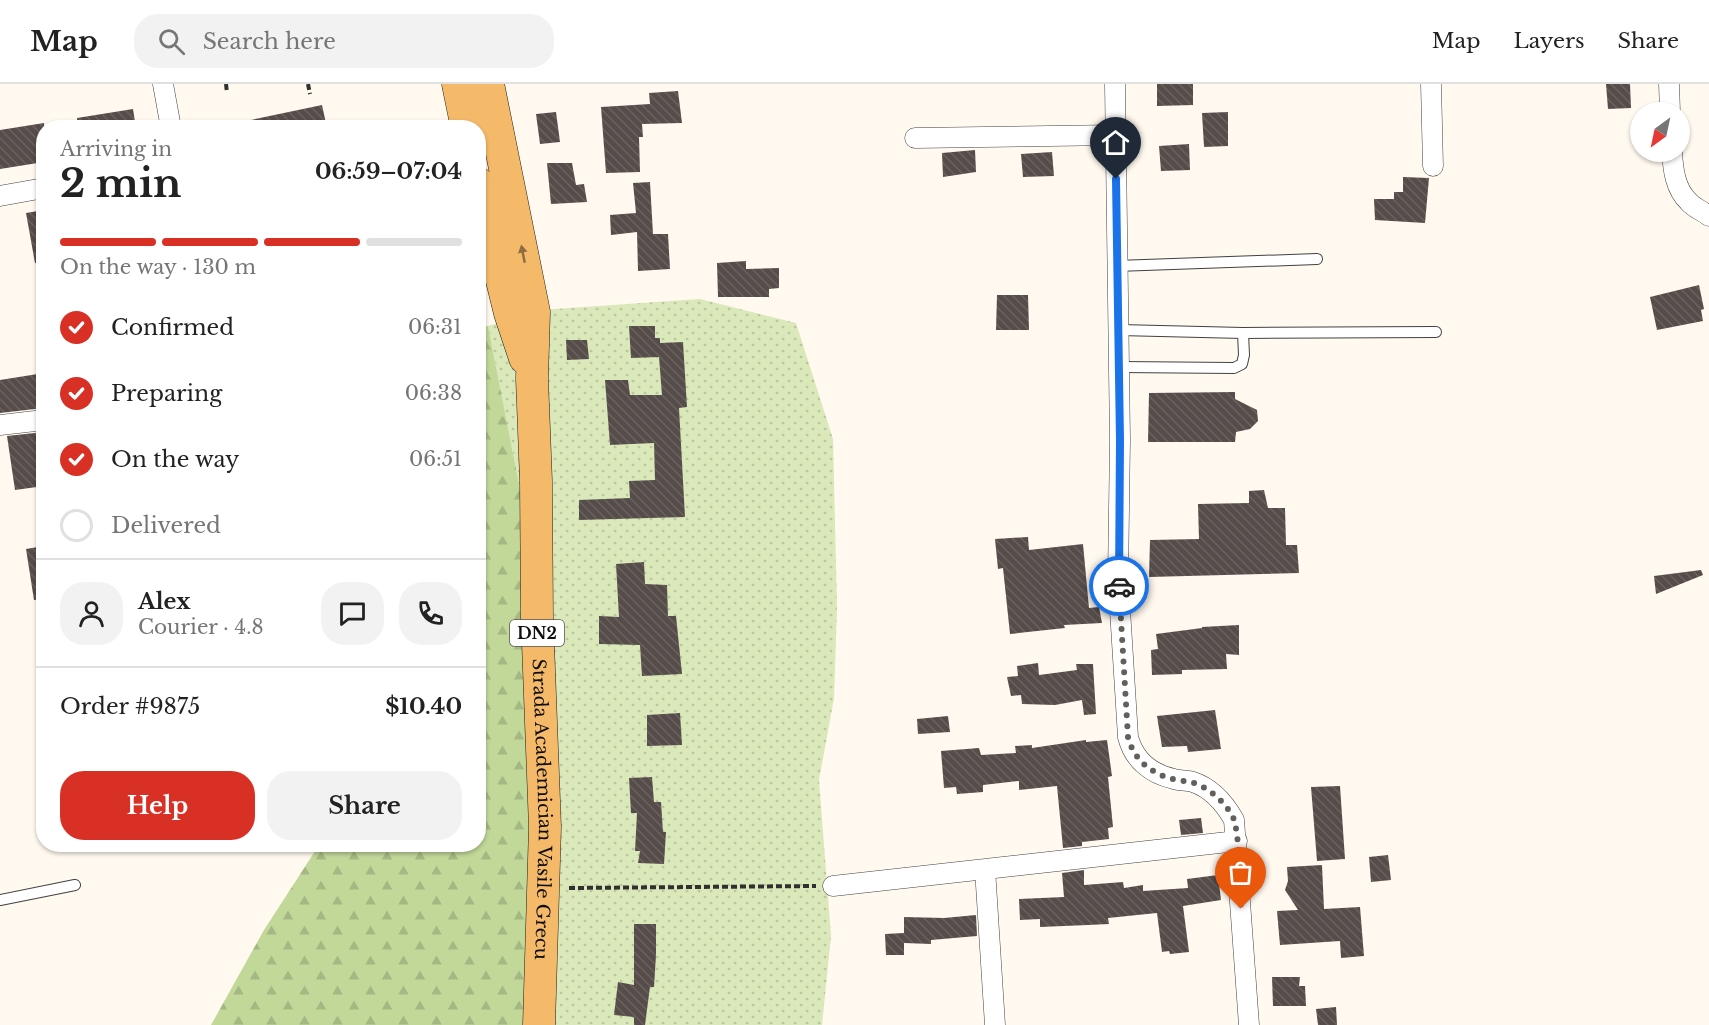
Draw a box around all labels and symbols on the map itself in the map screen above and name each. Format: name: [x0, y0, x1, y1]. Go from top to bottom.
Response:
north arrow: [1630, 102, 1690, 162]
pin: [1090, 117, 1141, 179]
one-way arrow: [518, 245, 527, 264]
courier: [1089, 556, 1149, 616]
road number: DN2: [510, 620, 564, 646]
street label: Strada Academician Vasile Grecu: [528, 658, 556, 960]
pin: [1215, 847, 1266, 909]

